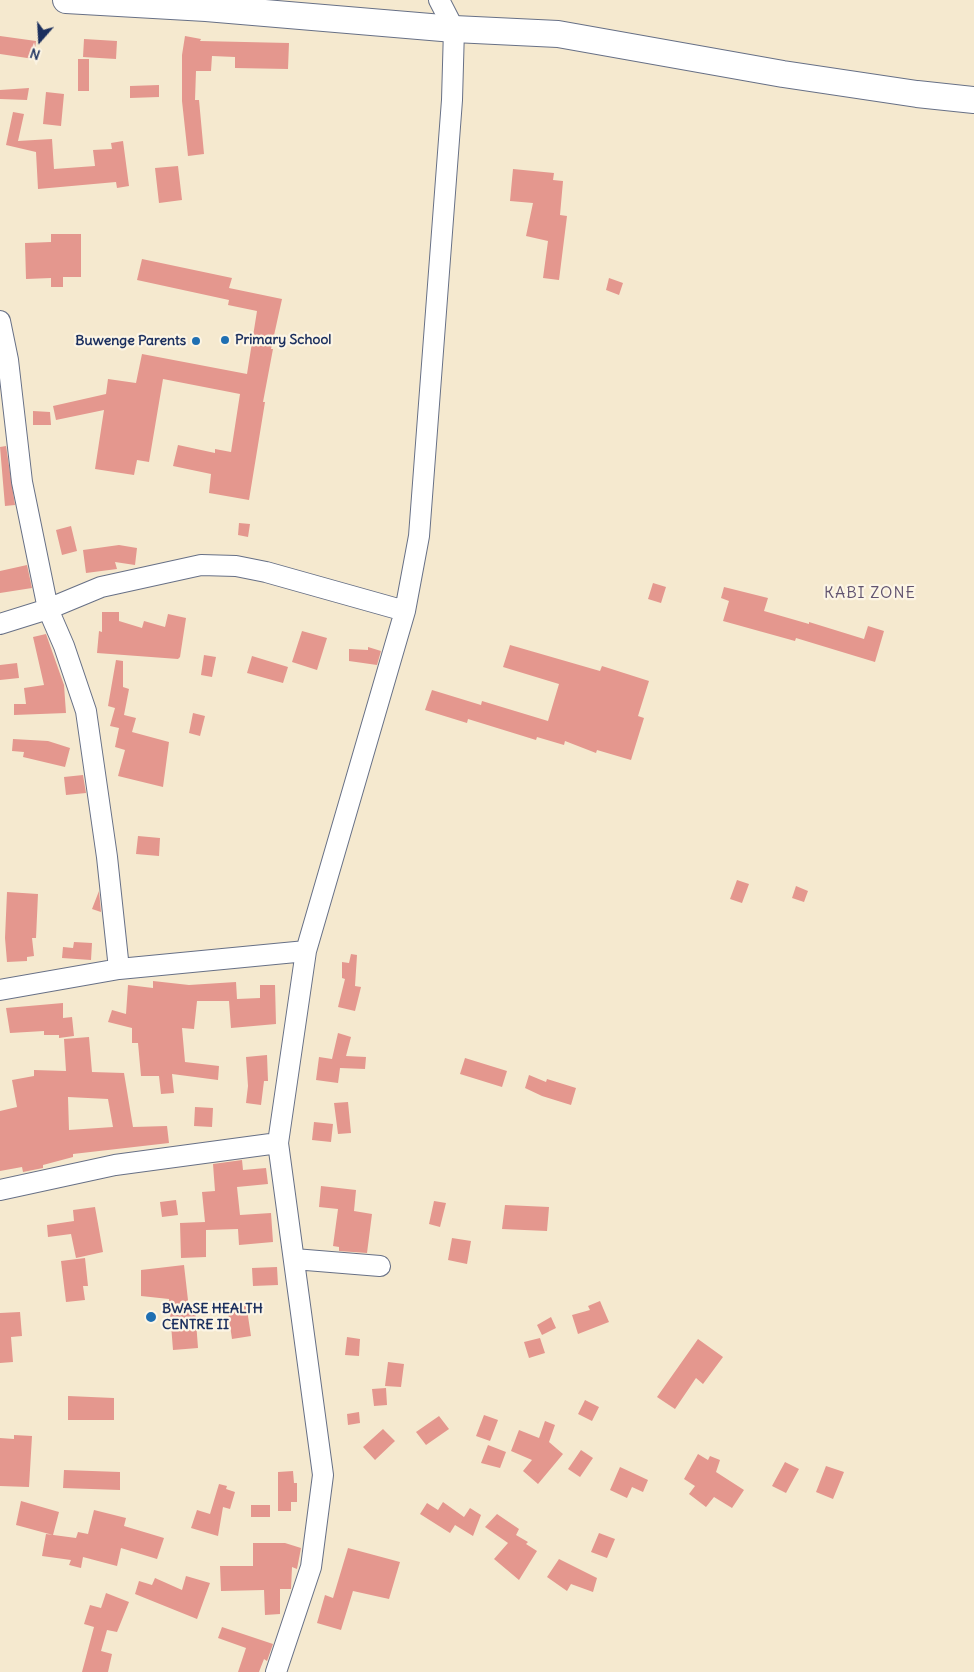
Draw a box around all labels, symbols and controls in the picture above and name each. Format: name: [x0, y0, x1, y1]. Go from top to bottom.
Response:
north arrow: [15, 15, 65, 65]
text: N: [28, 44, 43, 64]
place label: Primary School: [235, 332, 331, 348]
place label: Buwenge Parents: [75, 333, 186, 349]
marker: Primary School: [219, 334, 231, 346]
marker: Buwenge Parents: [190, 335, 202, 347]
district label: KABI ZONE: [823, 583, 917, 603]
place label: BWASE HEALTH CENTRE II: [162, 1301, 263, 1334]
marker: BWASE HEALTH CENTRE II: [144, 1310, 158, 1324]

